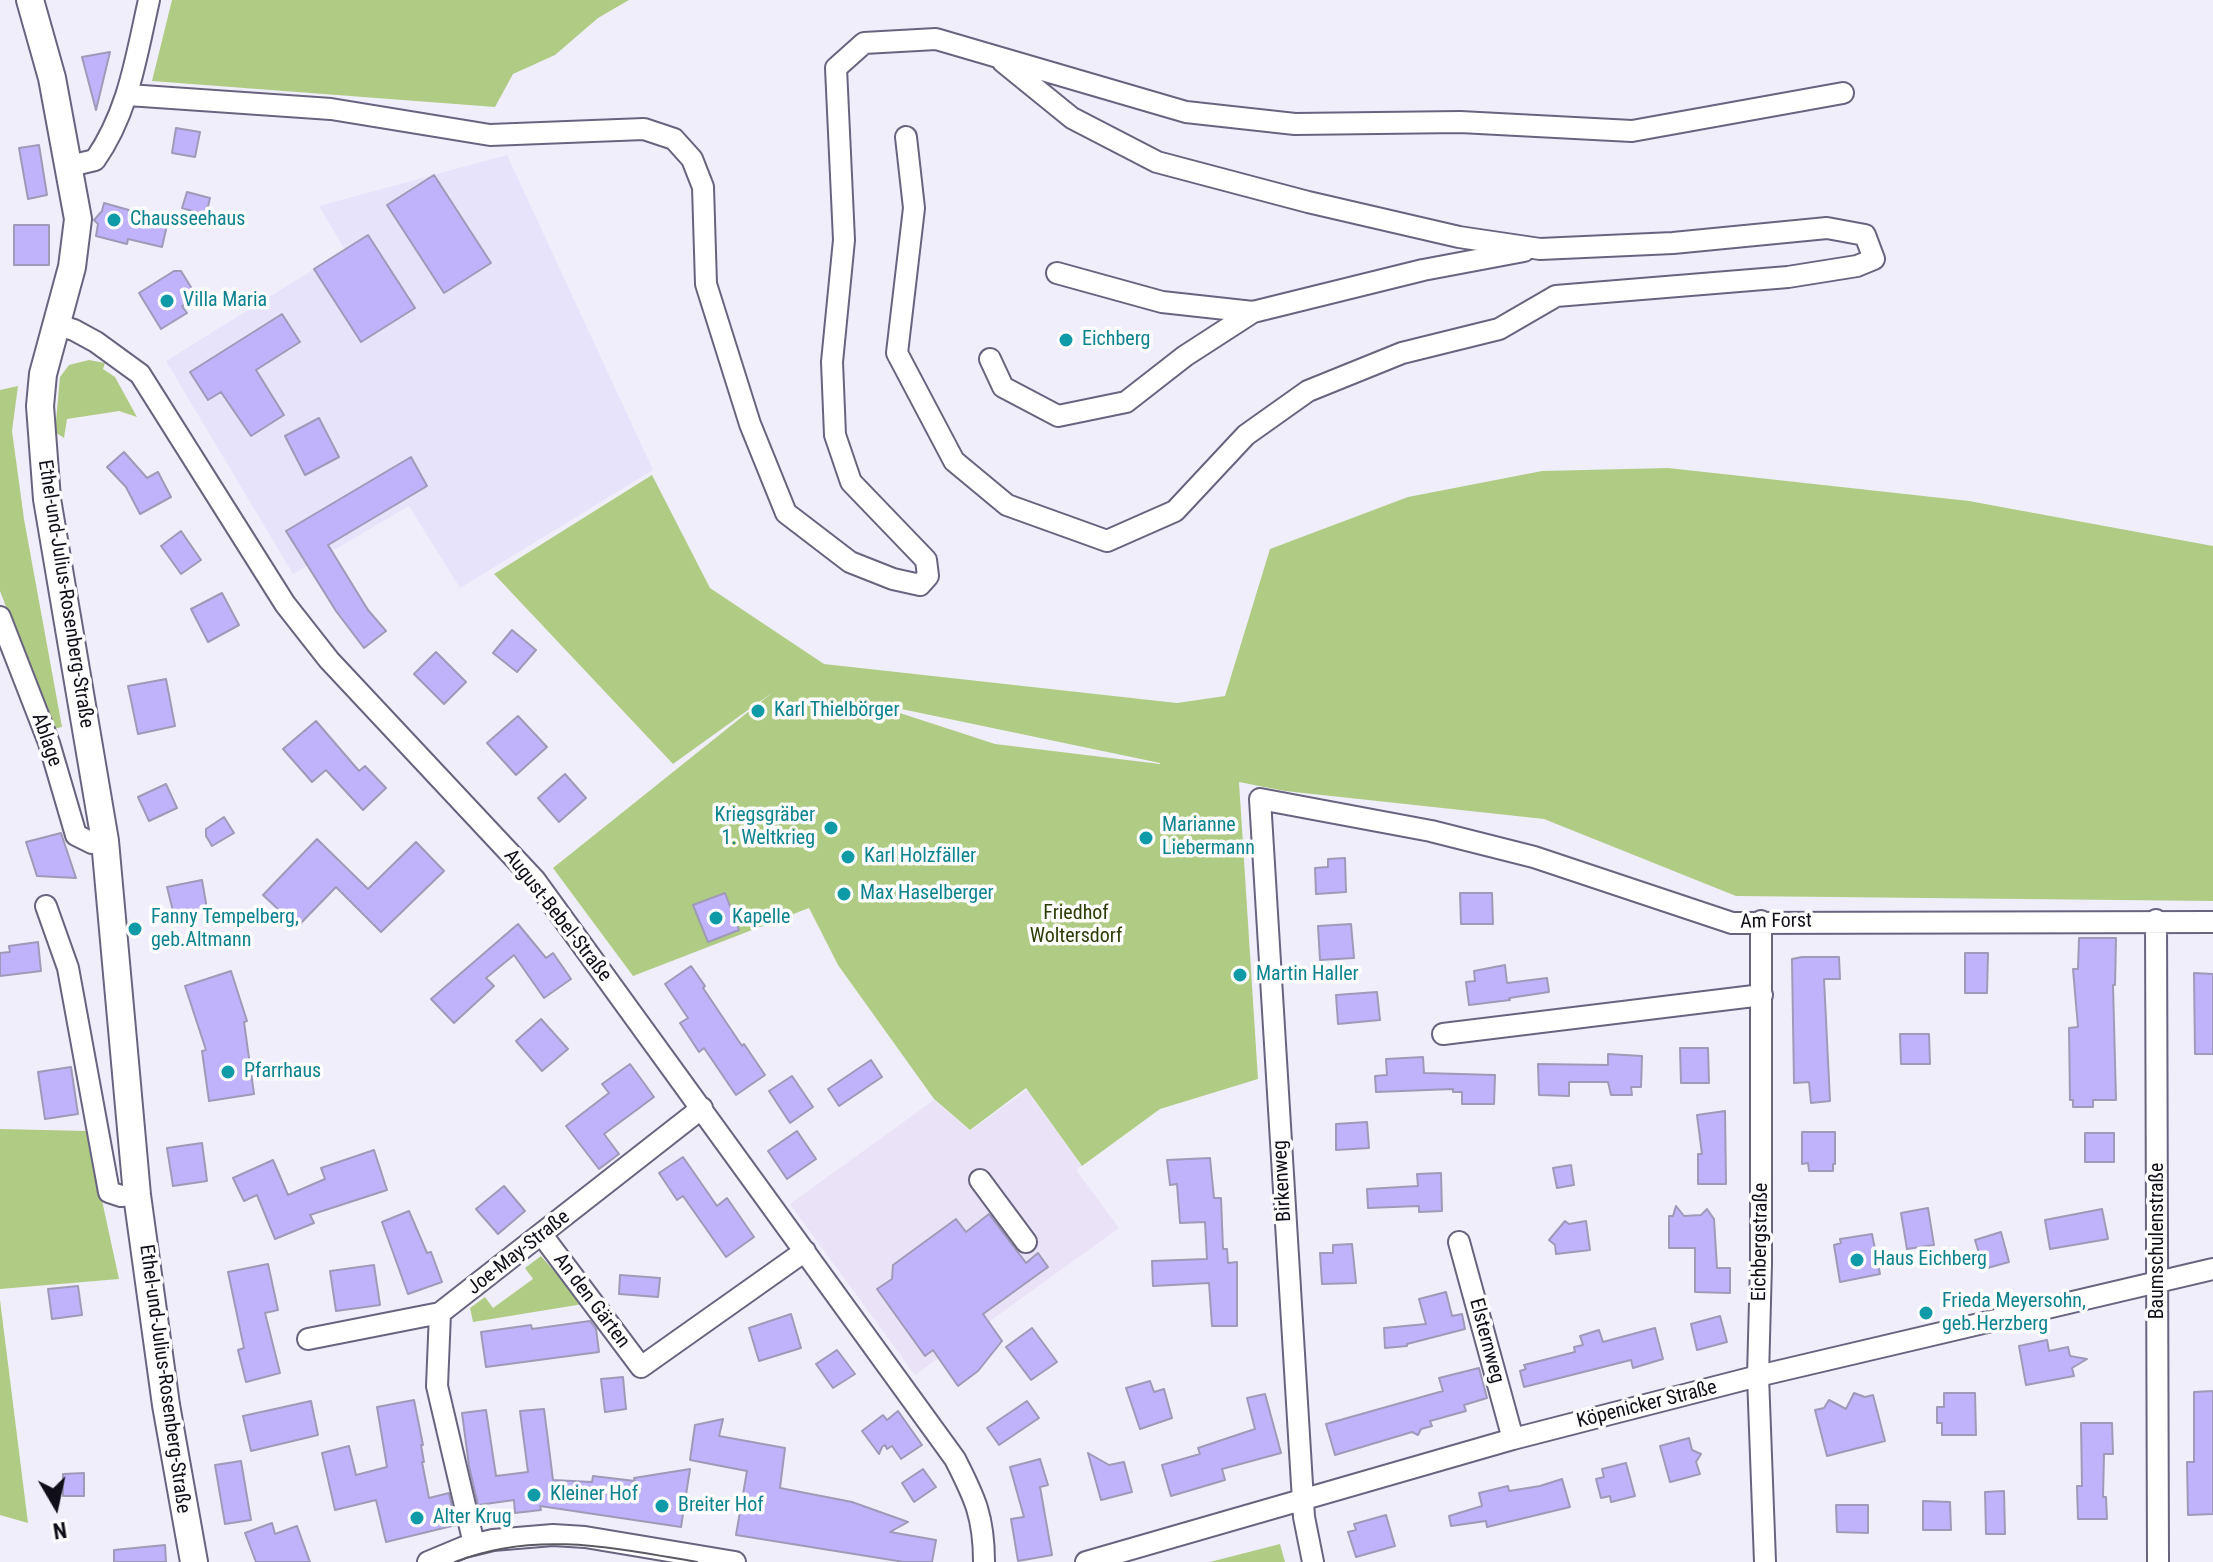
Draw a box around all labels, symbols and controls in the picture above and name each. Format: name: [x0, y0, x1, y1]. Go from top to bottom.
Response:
place label: Chausseehaus: [130, 208, 245, 232]
marker: Chausseehaus: [105, 211, 123, 229]
place label: Villa Maria: [183, 289, 267, 313]
marker: Villa Maria: [158, 292, 176, 310]
place label: Eichberg: [1082, 328, 1150, 352]
marker: Eichberg: [1057, 331, 1075, 349]
street label: Ethel-und-Julius-Rosenberg-Straße: [32, 458, 98, 730]
place label: Karl Thielbörger: [774, 699, 900, 723]
marker: Karl Thielbörger: [749, 702, 767, 720]
street label: Ablage: [26, 710, 66, 770]
place label: Kriegsgräber 1. Weltkrieg: [715, 804, 815, 851]
place label: Marianne Liebermann: [1162, 814, 1255, 861]
marker: Kriegsgräber 1. Weltkrieg: [822, 819, 840, 837]
marker: Marianne Liebermann: [1137, 829, 1155, 847]
street label: August-Bebel-Straße: [498, 845, 616, 987]
place label: Karl Holzfäller: [864, 845, 976, 869]
marker: Karl Holzfäller: [839, 848, 857, 866]
place label: Max Haselberger: [860, 882, 994, 906]
marker: Max Haselberger: [835, 885, 853, 903]
park label: Friedhof Woltersdorf: [1030, 902, 1122, 949]
place label: Fanny Tempelberg, geb.Altmann: [151, 906, 299, 953]
place label: Kapelle: [732, 906, 790, 930]
marker: Kapelle: [707, 909, 725, 927]
street label: Am Forst: [1740, 909, 1812, 935]
marker: Fanny Tempelberg, geb.Altmann: [126, 920, 144, 938]
place label: Martin Haller: [1256, 963, 1359, 987]
marker: Martin Haller: [1231, 966, 1249, 984]
place label: Pfarrhaus: [244, 1060, 321, 1084]
marker: Pfarrhaus: [219, 1063, 237, 1081]
street label: Birkenweg: [1269, 1140, 1297, 1222]
street label: Baumschulenstraße: [2146, 1163, 2170, 1319]
street label: Eichbergstraße: [1748, 1183, 1774, 1301]
street label: Joe-May-Straße: [463, 1206, 575, 1300]
street label: Ethel-und-Julius-Rosenberg-Straße: [133, 1243, 195, 1515]
place label: Haus Eichberg: [1873, 1248, 1987, 1272]
street label: An den Gärten: [548, 1249, 634, 1353]
marker: Haus Eichberg: [1848, 1251, 1866, 1269]
place label: Frieda Meyersohn, geb.Herzberg: [1942, 1290, 2086, 1337]
street label: Elsternweg: [1463, 1296, 1509, 1386]
marker: Frieda Meyersohn, geb.Herzberg: [1917, 1304, 1935, 1322]
street label: Köpenicker Straße: [1574, 1376, 1720, 1434]
north arrow: [16, 1466, 96, 1546]
place label: Kleiner Hof: [550, 1483, 638, 1507]
marker: Kleiner Hof: [525, 1486, 543, 1504]
place label: Breiter Hof: [678, 1494, 764, 1518]
marker: Breiter Hof: [653, 1497, 671, 1515]
place label: Alter Krug: [433, 1506, 512, 1530]
marker: Alter Krug: [408, 1509, 426, 1527]
text: N: [51, 1517, 68, 1544]

